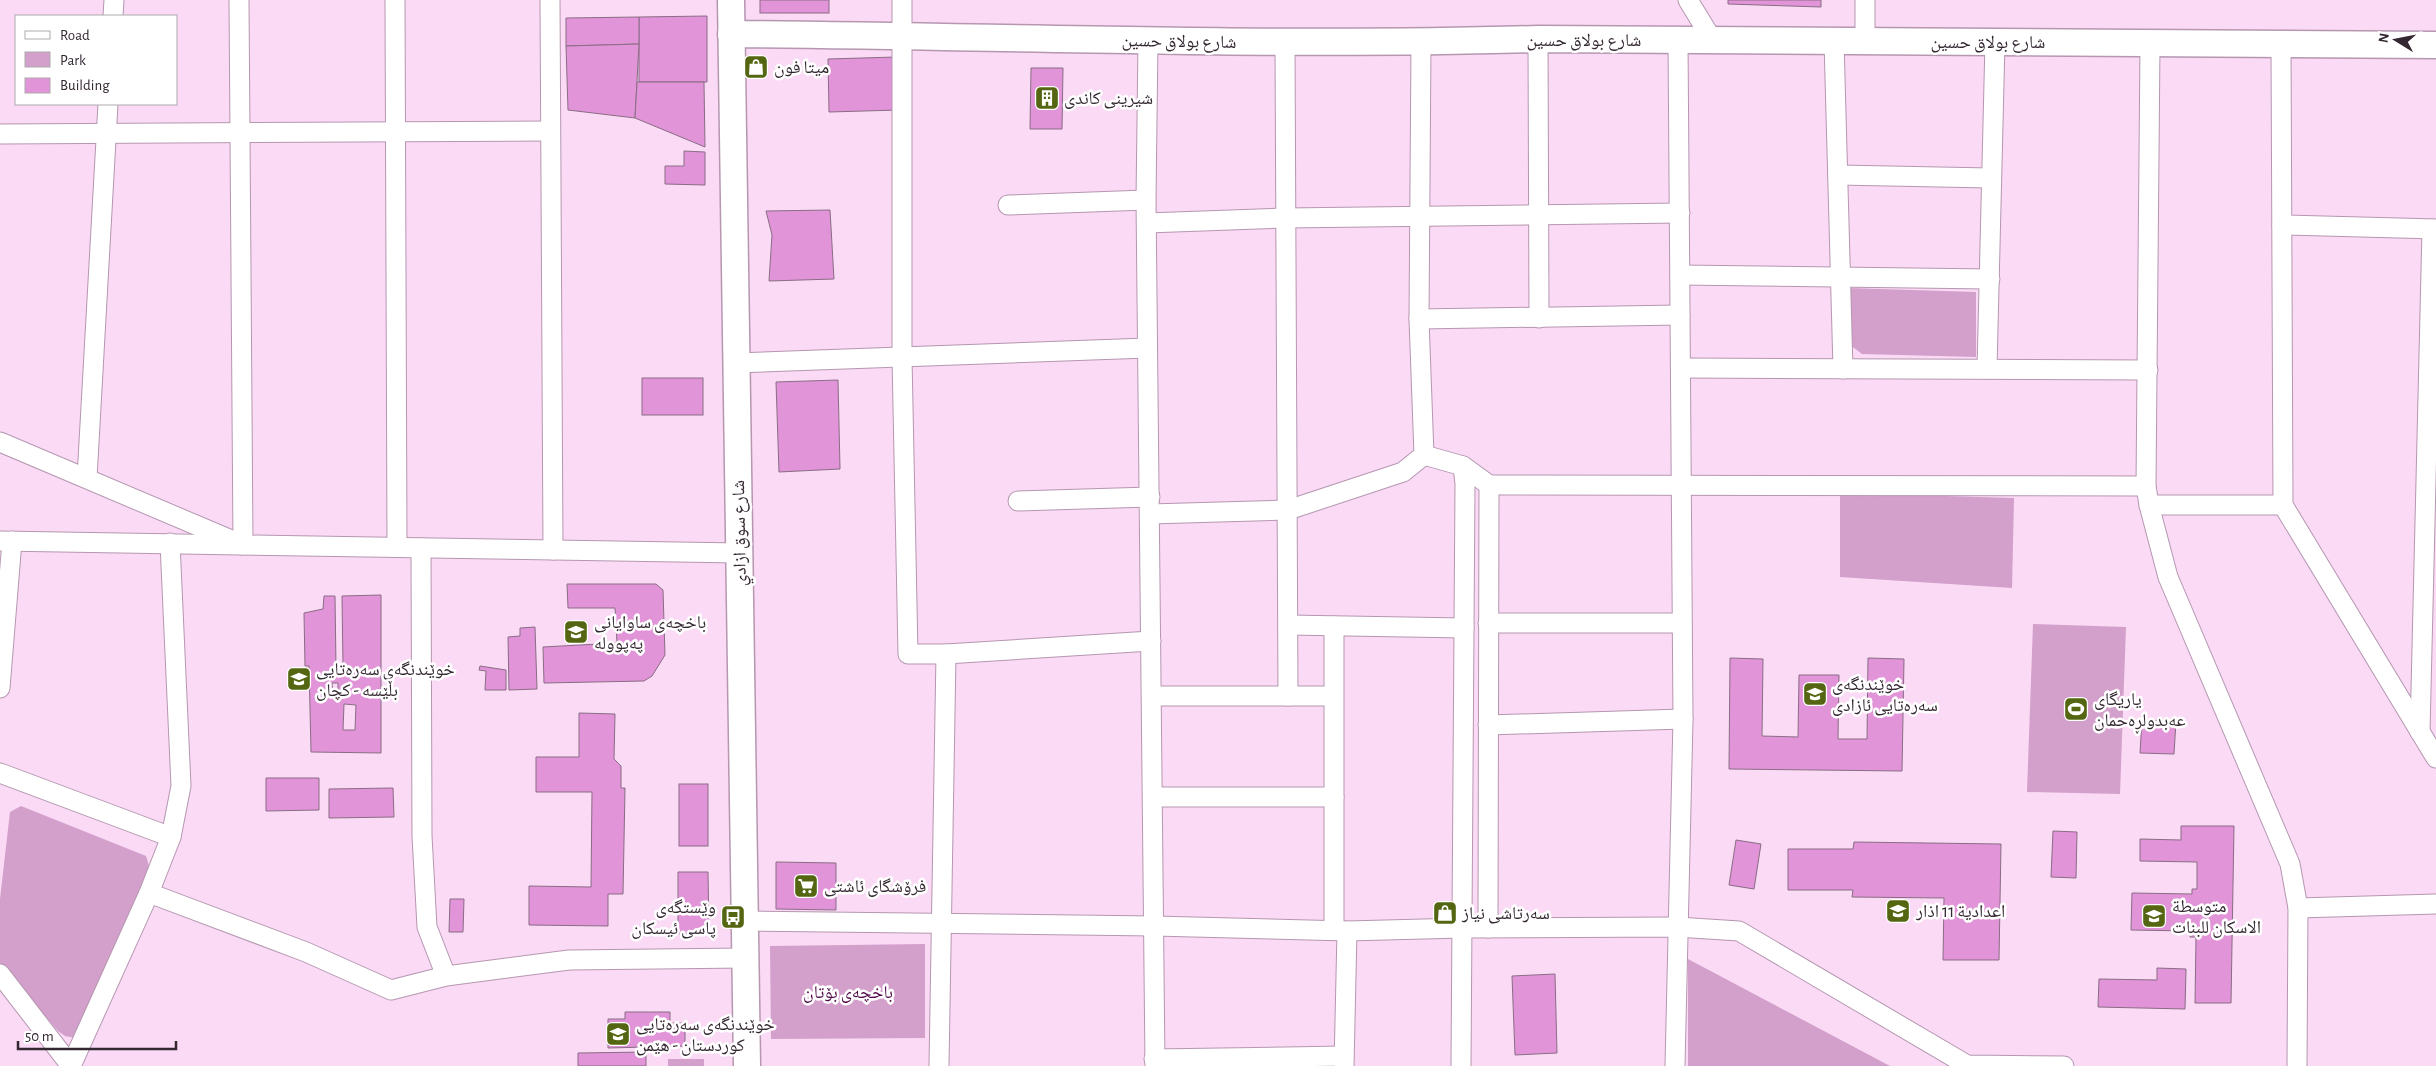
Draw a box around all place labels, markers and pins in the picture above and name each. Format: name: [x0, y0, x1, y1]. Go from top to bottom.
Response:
shop icon: ميتا فون: [743, 54, 769, 80]
place label: ميتا فون: [774, 59, 829, 78]
building icon: شیرینی کاندی: [1034, 85, 1060, 111]
place label: شیرینی کاندی: [1064, 90, 1153, 109]
place label: باخچەی ساوایانی پەپوولە: [594, 614, 706, 654]
school or university icon: باخچەی ساوایانی پەپوولە: [563, 619, 589, 645]
place label: خوێندنگەی سەرەتایی بڵێسە - کچان: [316, 661, 455, 701]
school or university icon: خوێندنگەی سەرەتایی بڵێسە - کچان: [286, 666, 312, 692]
place label: خوێندنگەی سەرەتایی ئازادی: [1832, 676, 1938, 716]
school or university icon: خوێندنگەی سەرەتایی ئازادی: [1802, 681, 1828, 707]
place label: یاریگای عەبدولڕەحمان: [2094, 691, 2186, 734]
sports icon: یاریگای عەبدولڕەحمان: [2063, 696, 2089, 722]
supermarket icon: فرۆشگای ئاشتی: [793, 873, 819, 899]
place label: فرۆشگای ئاشتی: [824, 878, 926, 897]
school or university icon: اعدادية 11 اذار: [1885, 898, 1911, 924]
place label: متوسطة الاسكان للبنات: [2172, 898, 2261, 938]
place label: وێستگەی پاسی ئیسکان: [631, 899, 716, 939]
shop icon: سەرتاشی نیاز: [1432, 900, 1458, 926]
place label: اعدادية 11 اذار: [1915, 903, 2005, 921]
school or university icon: متوسطة الاسكان للبنات: [2141, 903, 2167, 929]
bus stop icon: وێستگەی پاسی ئیسکان: [720, 904, 746, 930]
place label: سەرتاشی نیاز: [1461, 905, 1550, 924]
place label: خوێندنگەی سەرەتایی کوردستان - هێمن: [636, 1016, 775, 1056]
school or university icon: خوێندنگەی سەرەتایی کوردستان - هێمن: [605, 1021, 631, 1047]

